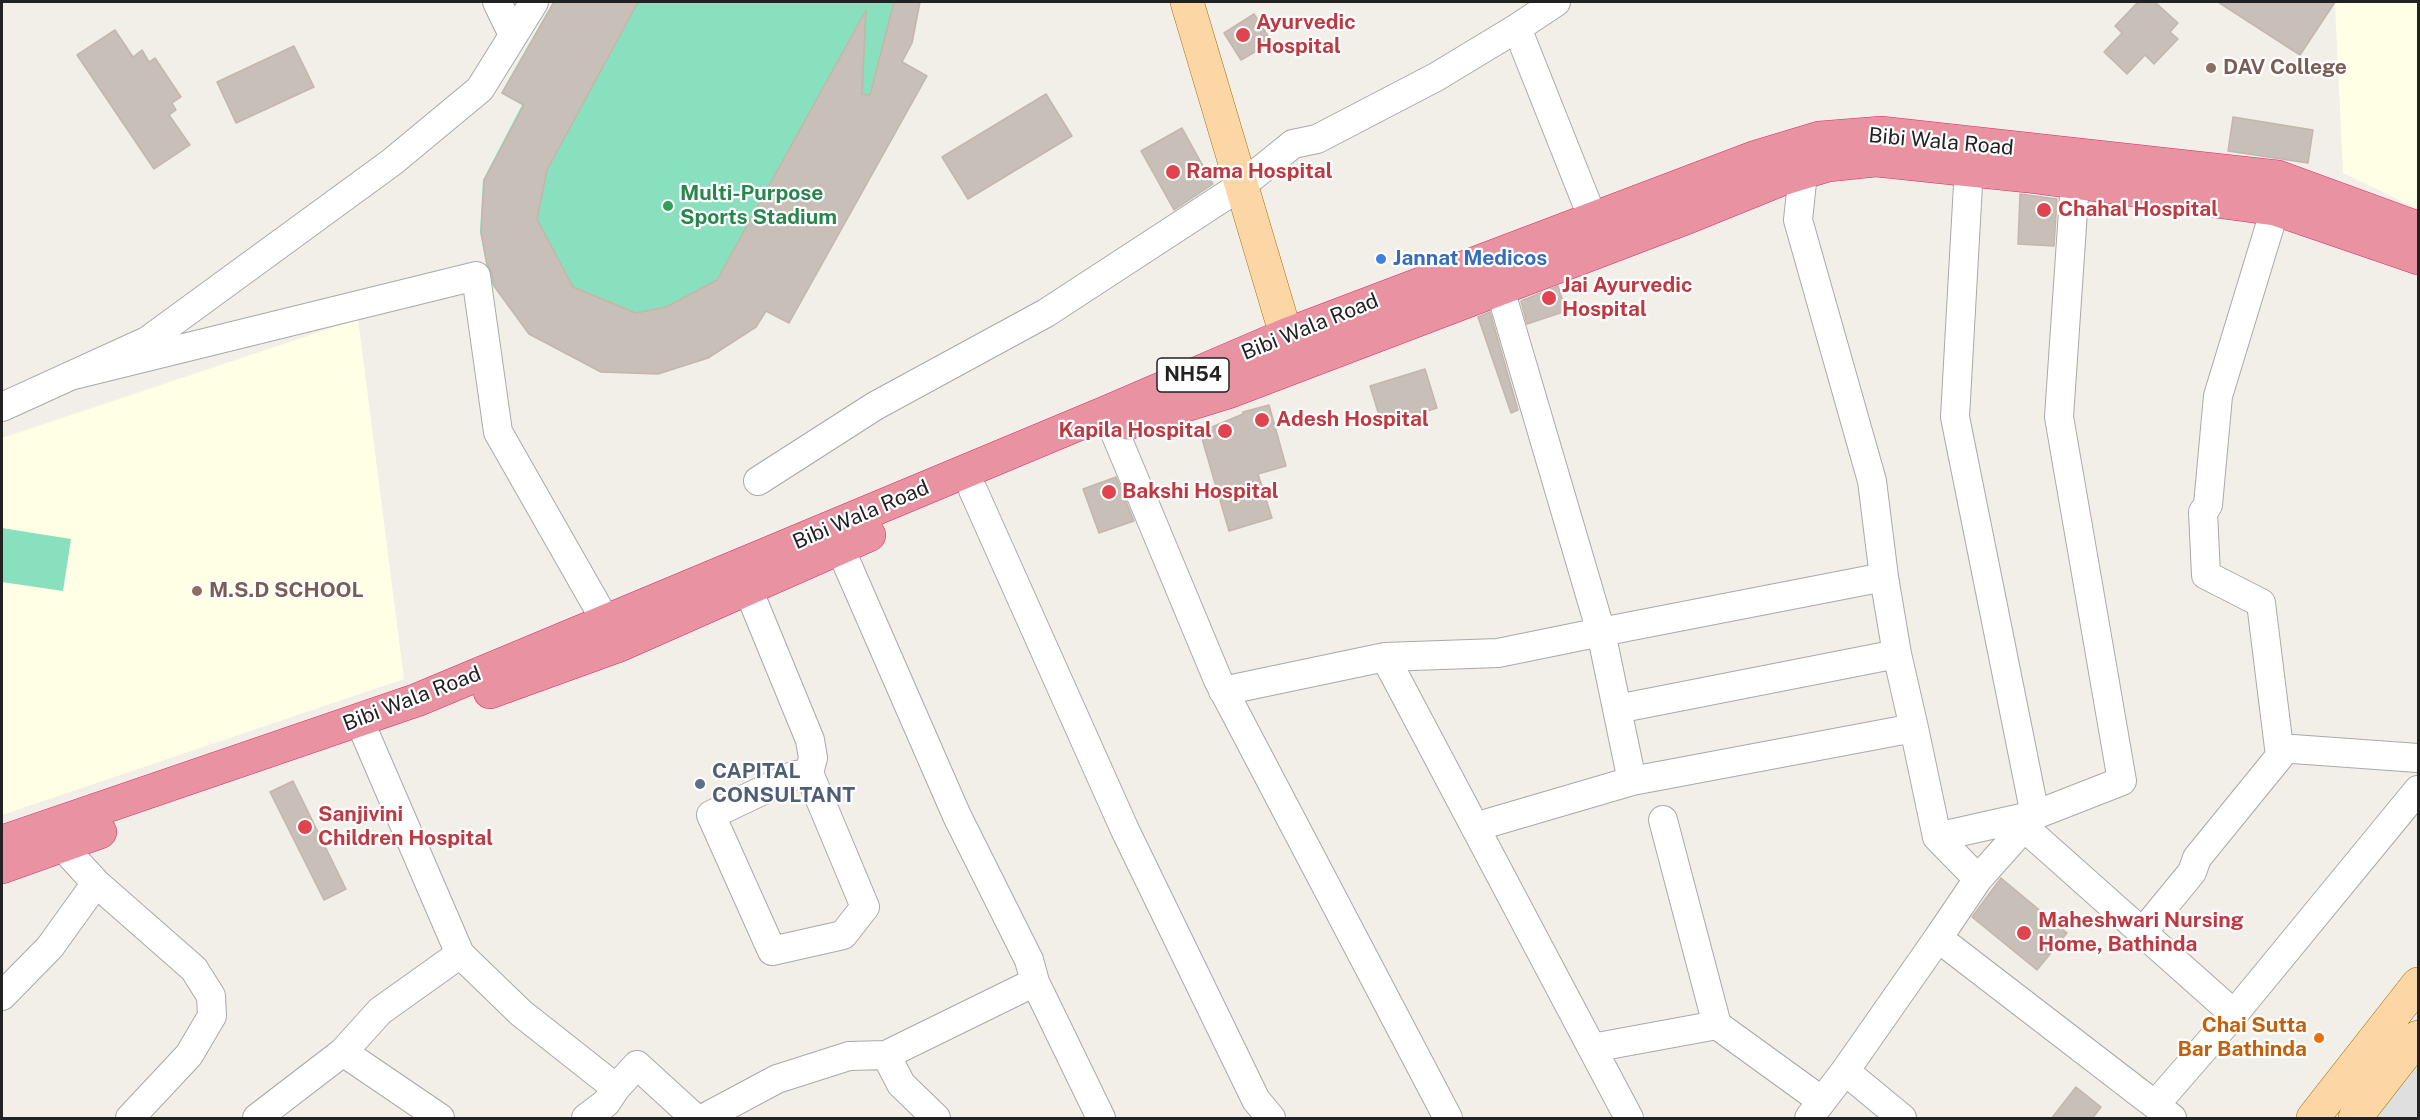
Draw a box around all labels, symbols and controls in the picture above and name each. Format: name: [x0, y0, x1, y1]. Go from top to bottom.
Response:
place label: Ayurvedic Hospital: [1256, 10, 1356, 60]
marker: Ayurvedic Hospital: [1234, 26, 1252, 44]
place label: DAV College: [2223, 55, 2347, 81]
marker: DAV College: [2204, 61, 2218, 75]
street label: Bibi Wala Road: [1867, 123, 2015, 161]
place label: Rama Hospital: [1186, 159, 1333, 185]
marker: Rama Hospital: [1164, 163, 1182, 181]
place label: Multi-Purpose Sports Stadium: [680, 181, 837, 231]
place label: Chahal Hospital: [2058, 197, 2218, 223]
marker: Multi-Purpose Sports Stadium: [661, 199, 675, 213]
marker: Chahal Hospital: [2035, 201, 2053, 219]
place label: Jannat Medicos: [1393, 246, 1547, 272]
marker: Jannat Medicos: [1374, 252, 1388, 266]
place label: Jai Ayurvedic Hospital: [1562, 273, 1692, 323]
street label: Bibi Wala Road: [1238, 288, 1382, 366]
marker: Jai Ayurvedic Hospital: [1540, 289, 1558, 307]
road number: NH54: [1157, 358, 1229, 392]
place label: Adesh Hospital: [1276, 407, 1429, 433]
marker: Adesh Hospital: [1253, 411, 1271, 429]
place label: Kapila Hospital: [1059, 418, 1212, 444]
marker: Kapila Hospital: [1216, 422, 1234, 440]
street label: Bibi Wala Road: [789, 475, 933, 555]
place label: Bakshi Hospital: [1122, 479, 1279, 505]
marker: Bakshi Hospital: [1100, 483, 1118, 501]
place label: M.S.D SCHOOL: [209, 578, 364, 604]
marker: M.S.D SCHOOL: [190, 584, 204, 598]
street label: Bibi Wala Road: [339, 661, 485, 737]
place label: CAPITAL CONSULTANT: [712, 759, 855, 809]
marker: CAPITAL CONSULTANT: [693, 777, 707, 791]
place label: Sanjivini Children Hospital: [318, 802, 493, 852]
marker: Sanjivini Children Hospital: [296, 818, 314, 836]
place label: Maheshwari Nursing Home, Bathinda: [2038, 908, 2244, 958]
marker: Maheshwari Nursing Home, Bathinda: [2015, 924, 2033, 942]
place label: Chai Sutta Bar Bathinda: [2177, 1013, 2307, 1063]
marker: Chai Sutta Bar Bathinda: [2312, 1031, 2326, 1045]

